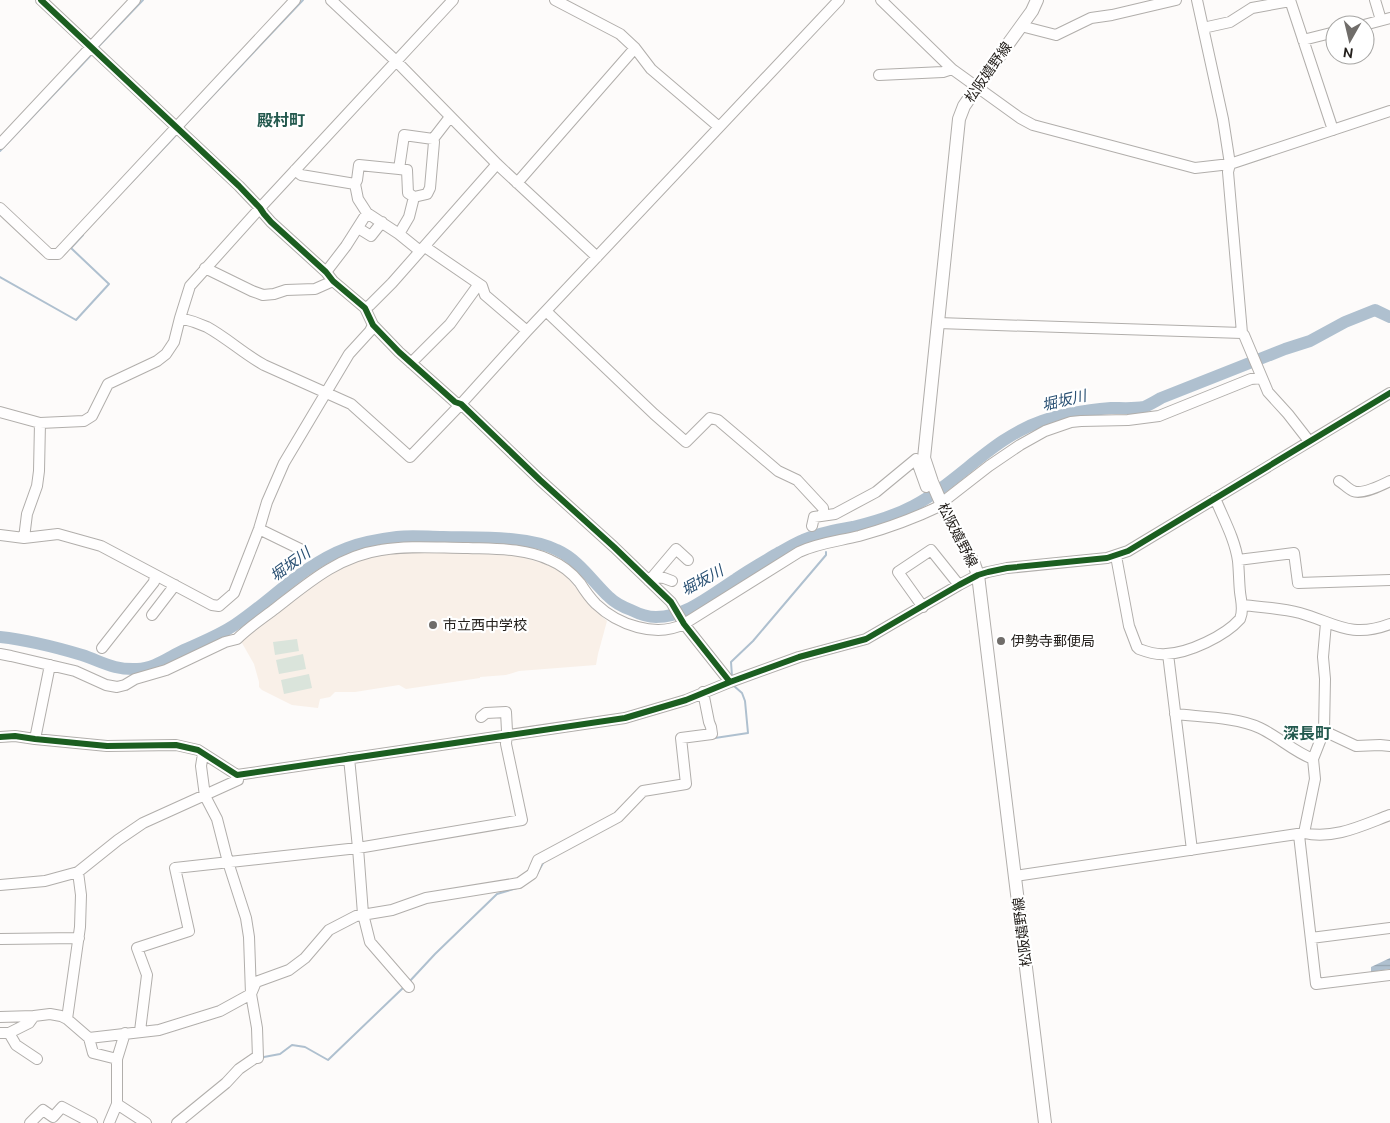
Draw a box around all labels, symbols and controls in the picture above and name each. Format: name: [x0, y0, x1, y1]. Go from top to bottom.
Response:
north arrow: [1325, 15, 1375, 65]
street label: 松阪嬉野線: [961, 39, 1015, 105]
text: N: [1342, 44, 1354, 62]
district label: 殿村町: [257, 111, 305, 129]
water label: 堀坂川: [1040, 386, 1090, 413]
street label: 松阪嬉野線: [935, 500, 981, 570]
water label: 堀坂川: [267, 543, 315, 584]
water label: 堀坂川: [678, 561, 728, 598]
place label: 市立西中学校: [443, 617, 527, 633]
marker: 市立西中学校: [427, 619, 439, 631]
place label: 伊勢寺郵便局: [1011, 633, 1095, 649]
marker: 伊勢寺郵便局: [995, 635, 1007, 647]
district label: 深長町: [1283, 724, 1331, 742]
street label: 松阪嬉野線: [1010, 896, 1034, 968]

